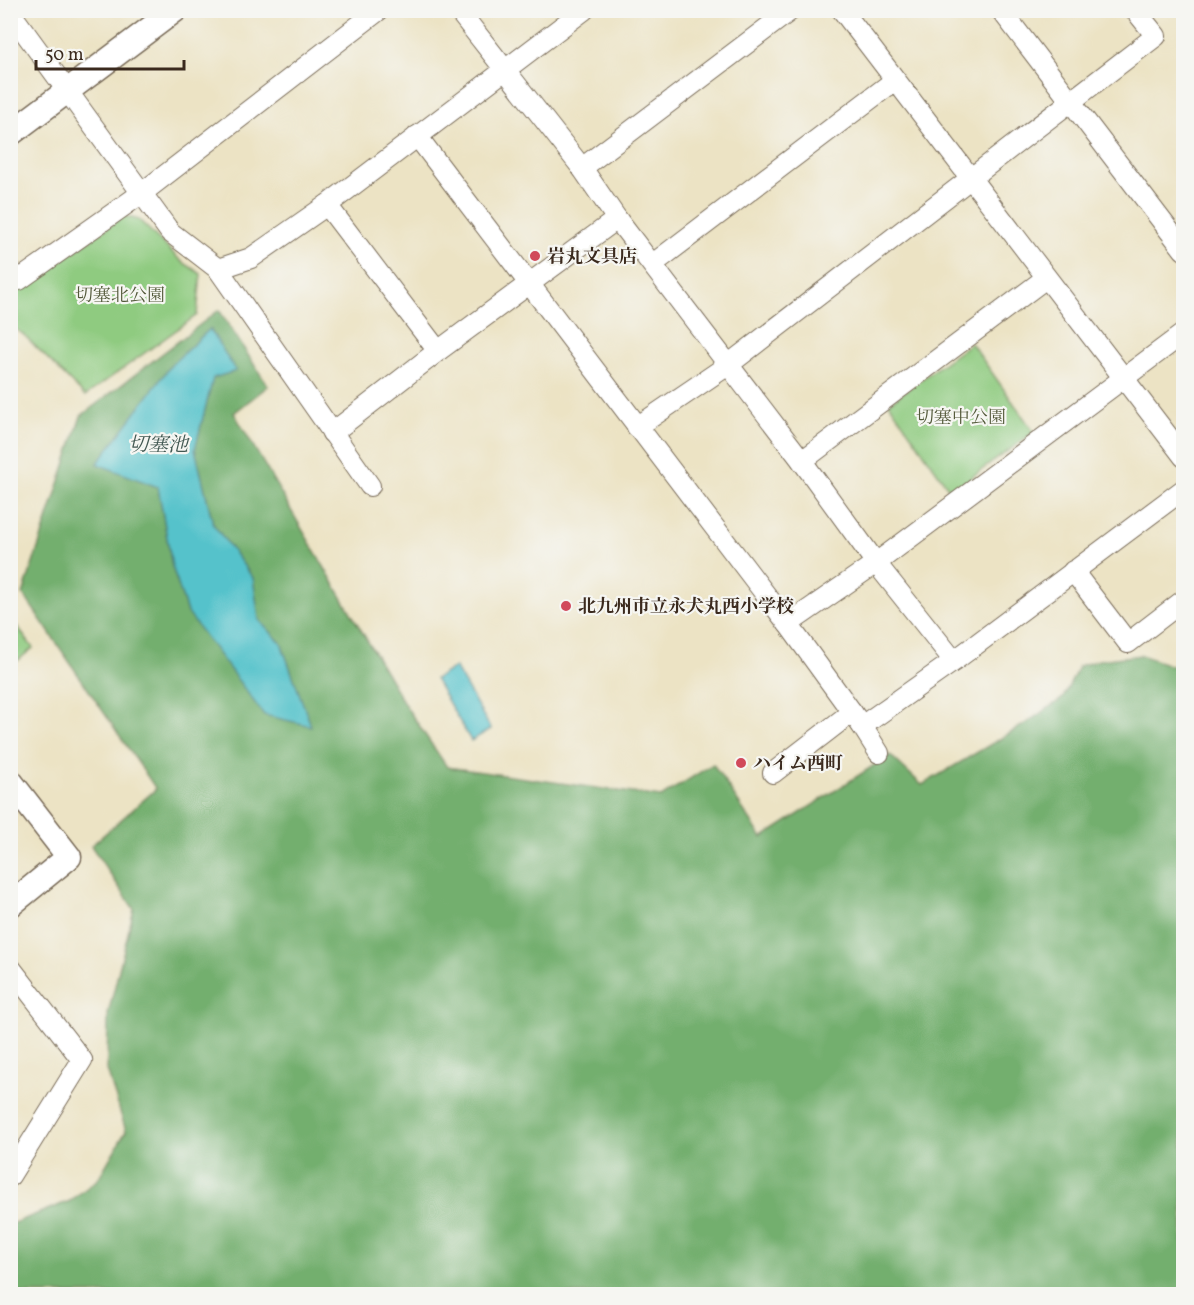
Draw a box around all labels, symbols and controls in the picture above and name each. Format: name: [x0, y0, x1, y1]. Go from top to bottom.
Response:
scale bar: [36, 33, 184, 71]
text: 50 m: [45, 43, 84, 68]
place label: 岩丸文具店: [547, 245, 637, 270]
marker: 岩丸文具店: [528, 249, 542, 263]
park label: 切塞北公園: [75, 284, 165, 309]
park label: 切塞中公園: [916, 406, 1006, 431]
water label: 切塞池: [128, 432, 190, 460]
place label: 北九州市立永犬丸西小学校: [578, 595, 794, 620]
marker: 北九州市立永犬丸西小学校: [559, 599, 573, 613]
place label: ハイム西町: [753, 752, 843, 777]
marker: ハイム西町: [734, 756, 748, 770]

